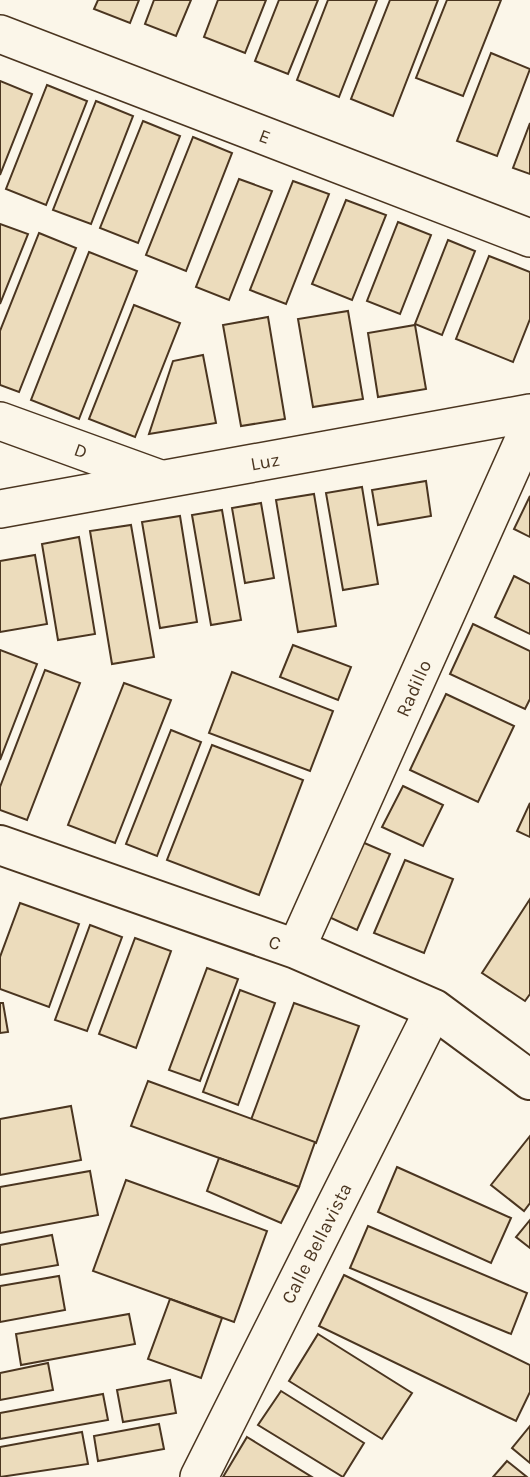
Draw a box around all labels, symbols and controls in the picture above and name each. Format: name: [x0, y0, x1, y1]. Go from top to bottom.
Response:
street label: E: [256, 125, 274, 149]
street label: D: [71, 438, 90, 463]
street label: Luz: [249, 449, 282, 475]
street label: Radillo: [392, 657, 436, 720]
street label: C: [266, 931, 284, 955]
street label: Calle Bellavista: [277, 1179, 357, 1307]

